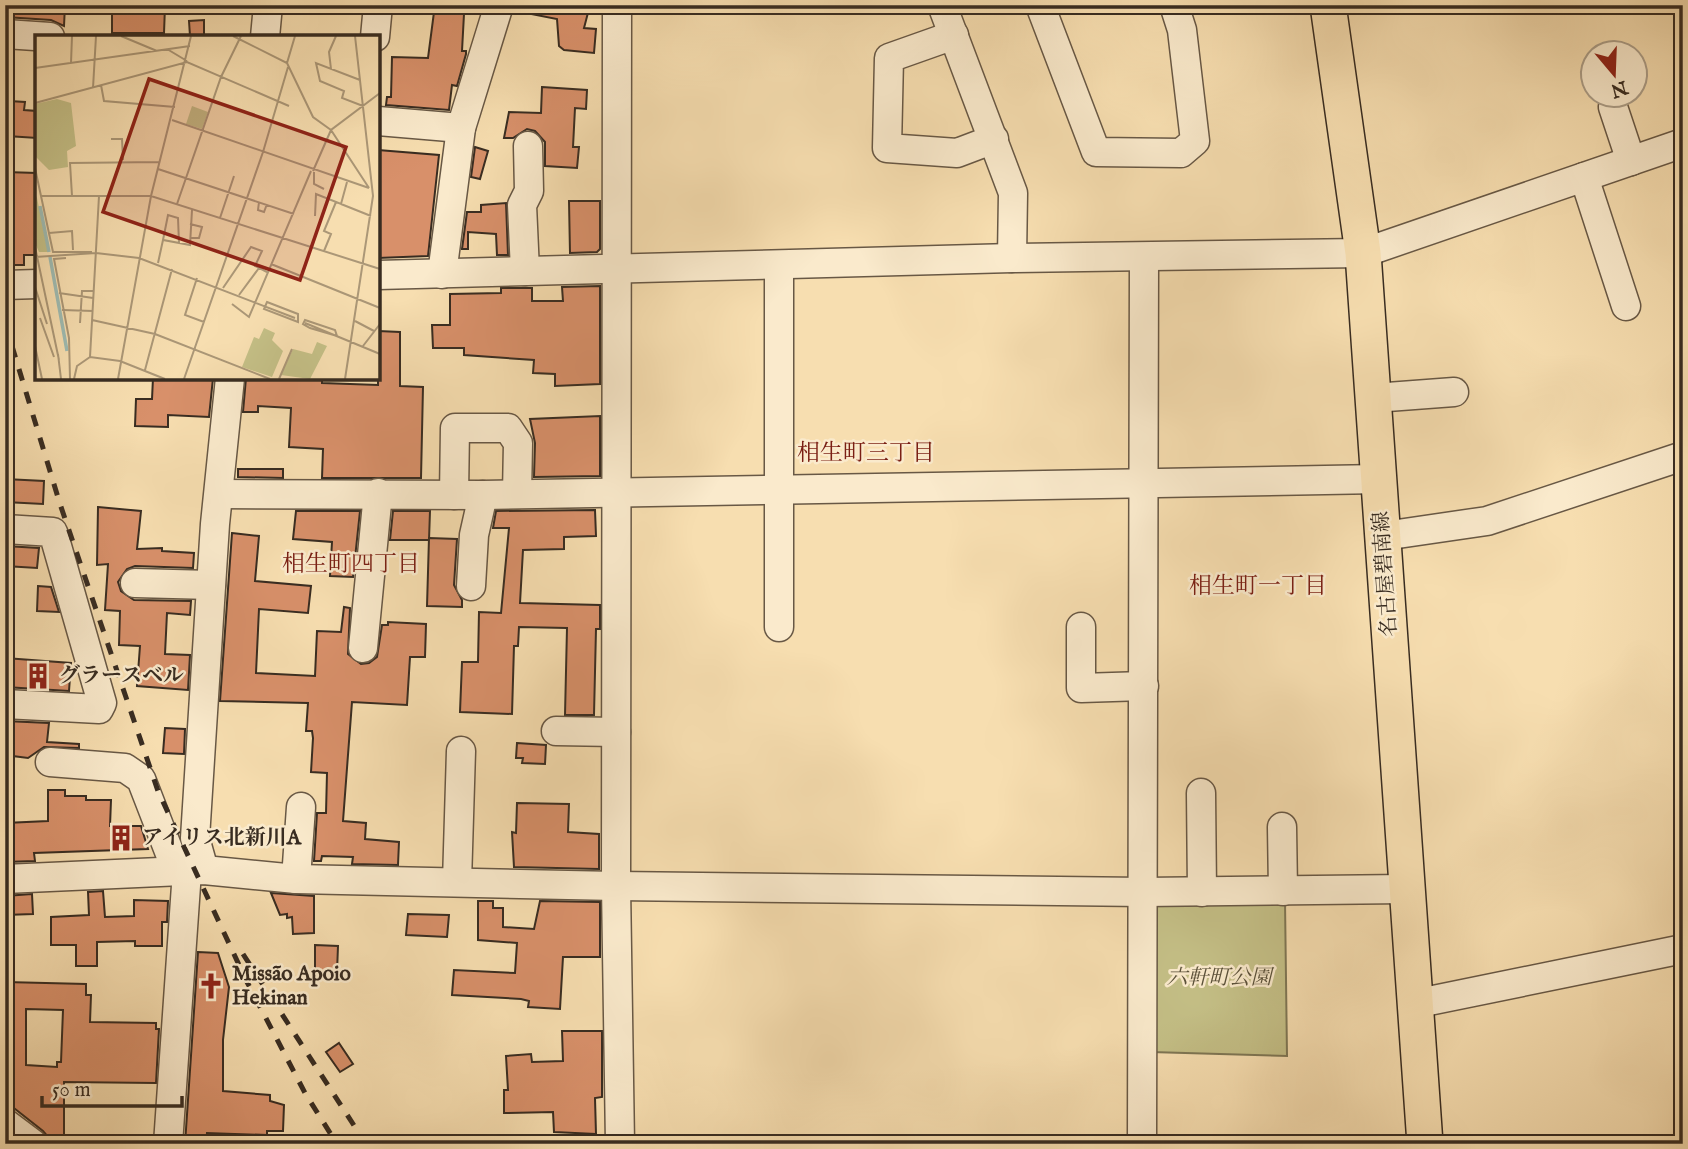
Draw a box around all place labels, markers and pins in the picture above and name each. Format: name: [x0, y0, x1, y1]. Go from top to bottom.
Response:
building icon: グラースベル: [23, 661, 53, 691]
place label: グラースベル: [59, 663, 184, 690]
building icon: アイリス北新川A: [106, 823, 136, 853]
place label: アイリス北新川A: [142, 825, 303, 852]
place label: Missão Apoio Hekinan: [232, 961, 351, 1012]
church icon: Missão Apoio Hekinan: [196, 971, 226, 1001]

